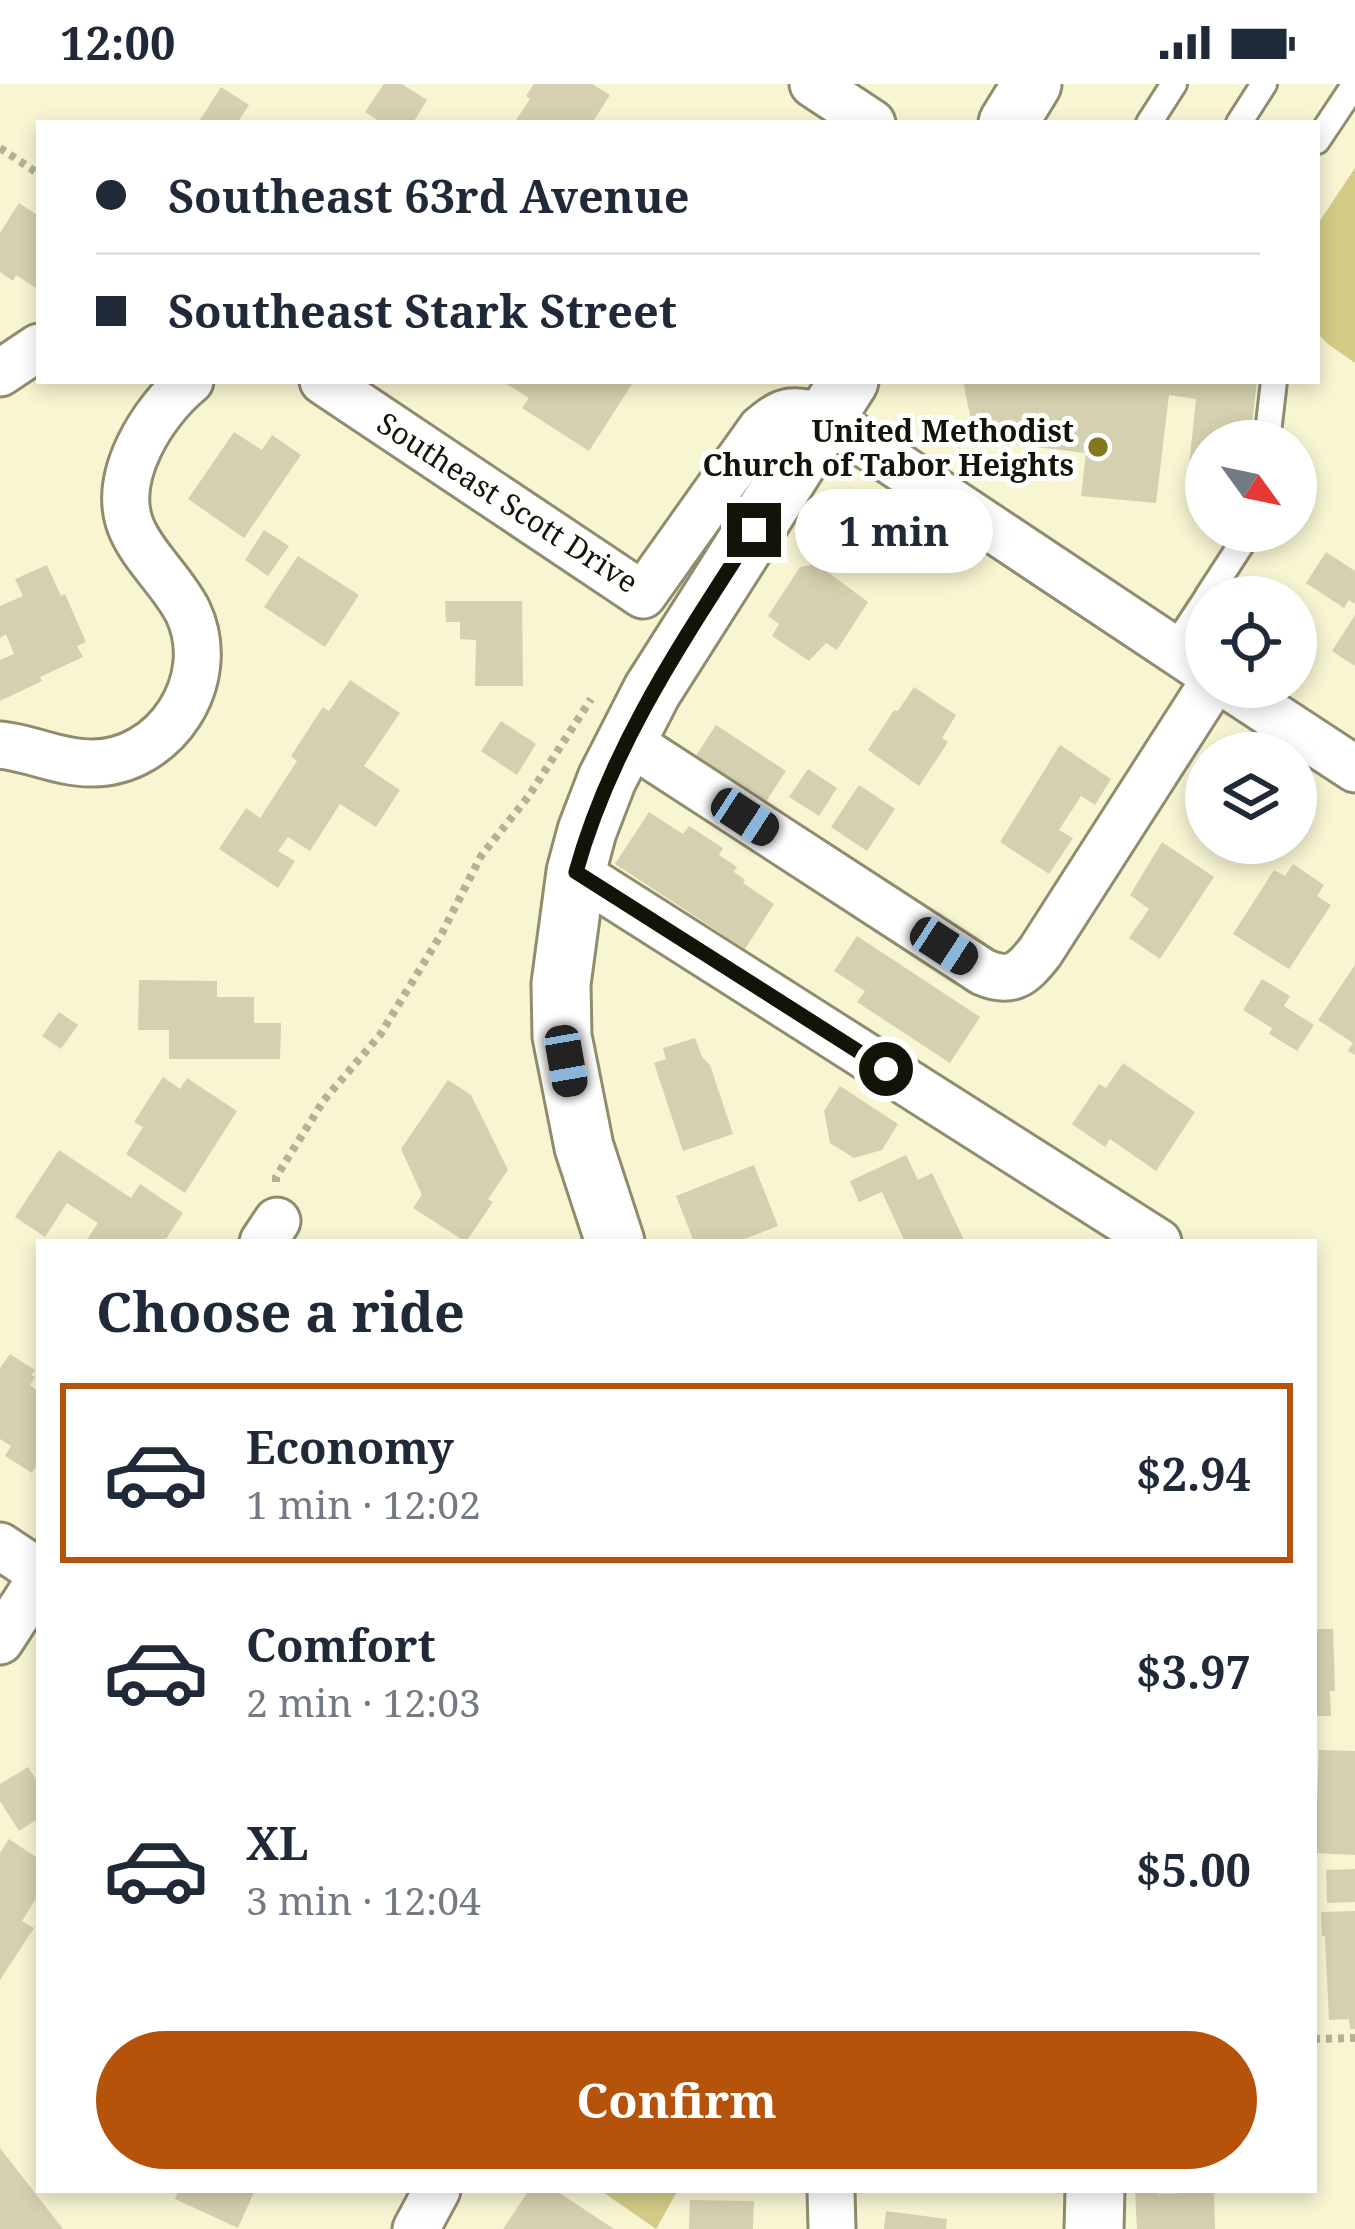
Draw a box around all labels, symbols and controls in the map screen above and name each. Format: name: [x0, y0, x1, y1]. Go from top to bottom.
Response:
text: 12:00: [60, 12, 175, 73]
text: Southeast 63rd Avenue: [168, 165, 690, 226]
text: Southeast Stark Street: [168, 280, 677, 341]
street label: Southeast Scott Drive: [370, 402, 646, 602]
place label: United Methodist Church of Tabor Heights: [702, 410, 1074, 485]
north arrow: [1185, 420, 1317, 552]
map controls: [1185, 420, 1317, 864]
marker: United Methodist Church of Tabor Heights: [1085, 434, 1111, 460]
callout: 1 min: [796, 488, 994, 572]
route end: [727, 503, 781, 557]
text: 1 min: [839, 504, 949, 557]
button: locate: [1185, 576, 1317, 708]
button: layers: [1185, 732, 1317, 864]
car: [705, 782, 785, 852]
car: [904, 911, 984, 981]
car: [542, 1022, 590, 1100]
route start: [859, 1042, 913, 1096]
text: Choose a ride: [96, 1274, 465, 1348]
text: Economy: [246, 1416, 454, 1477]
icon: car: [102, 1419, 210, 1527]
text: $2.94: [1136, 1443, 1251, 1504]
text: 1 min · 12:02: [246, 1477, 481, 1530]
text: Comfort: [246, 1614, 436, 1675]
icon: car: [102, 1617, 210, 1725]
text: $3.97: [1136, 1641, 1251, 1702]
text: 2 min · 12:03: [246, 1675, 481, 1728]
text: XL: [246, 1812, 308, 1873]
icon: car: [102, 1815, 210, 1923]
text: $5.00: [1136, 1839, 1251, 1900]
text: 3 min · 12:04: [246, 1873, 481, 1926]
button: Confirm: [96, 2031, 1257, 2169]

